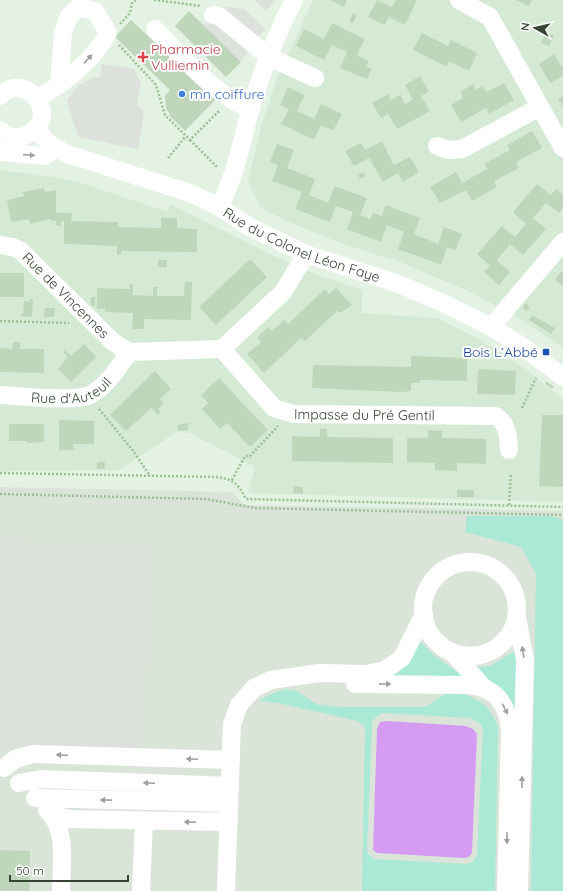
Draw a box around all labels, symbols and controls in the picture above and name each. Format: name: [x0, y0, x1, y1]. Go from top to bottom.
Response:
north arrow: [515, 8, 555, 48]
text: N: [518, 22, 533, 32]
place label: Pharmacie Vulliemin: [151, 40, 221, 74]
marker: Pharmacie Vulliemin: [138, 52, 148, 62]
one-way arrow: [83, 54, 93, 64]
place label: mn coiffure: [190, 85, 265, 103]
marker: mn coiffure: [177, 89, 187, 99]
one-way arrow: [23, 152, 35, 159]
street label: Rue du Colonel Léon Faye: [220, 203, 382, 286]
street label: Rue de Vincennes: [18, 248, 113, 342]
place label: Bois L’Abbé: [463, 343, 538, 361]
marker: Bois L’Abbé: [541, 347, 551, 357]
street label: Rue d'Auteuil: [30, 373, 115, 407]
street label: Impasse du Pré Gentil: [294, 405, 435, 424]
one-way arrow: [520, 646, 526, 658]
one-way arrow: [379, 681, 392, 687]
one-way arrow: [502, 703, 508, 715]
one-way arrow: [55, 752, 68, 758]
one-way arrow: [185, 756, 198, 762]
one-way arrow: [518, 776, 525, 788]
one-way arrow: [142, 780, 155, 786]
one-way arrow: [99, 797, 112, 803]
one-way arrow: [184, 818, 196, 825]
one-way arrow: [504, 832, 510, 845]
scale bar: [10, 857, 128, 883]
text: 50 m: [16, 863, 44, 878]

